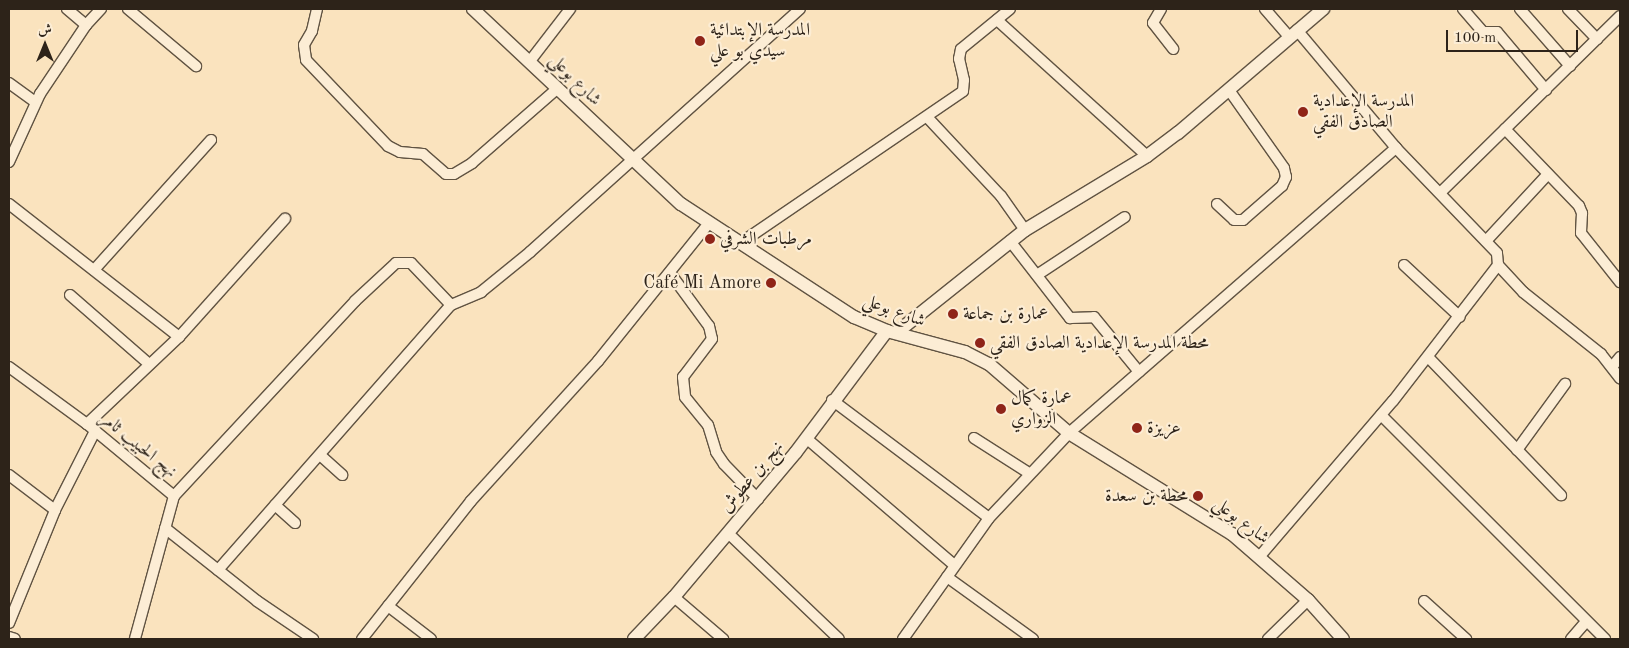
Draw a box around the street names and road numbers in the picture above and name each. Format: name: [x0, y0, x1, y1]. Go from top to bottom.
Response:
street label: شارع بوعلي: [544, 49, 606, 111]
street label: شارع بوعلي: [860, 290, 928, 332]
street label: نهج الحبيب ثامر: [95, 407, 181, 483]
street label: نهج بن عطوش: [716, 437, 788, 517]
street label: شارع بوعلي: [1209, 493, 1273, 549]

